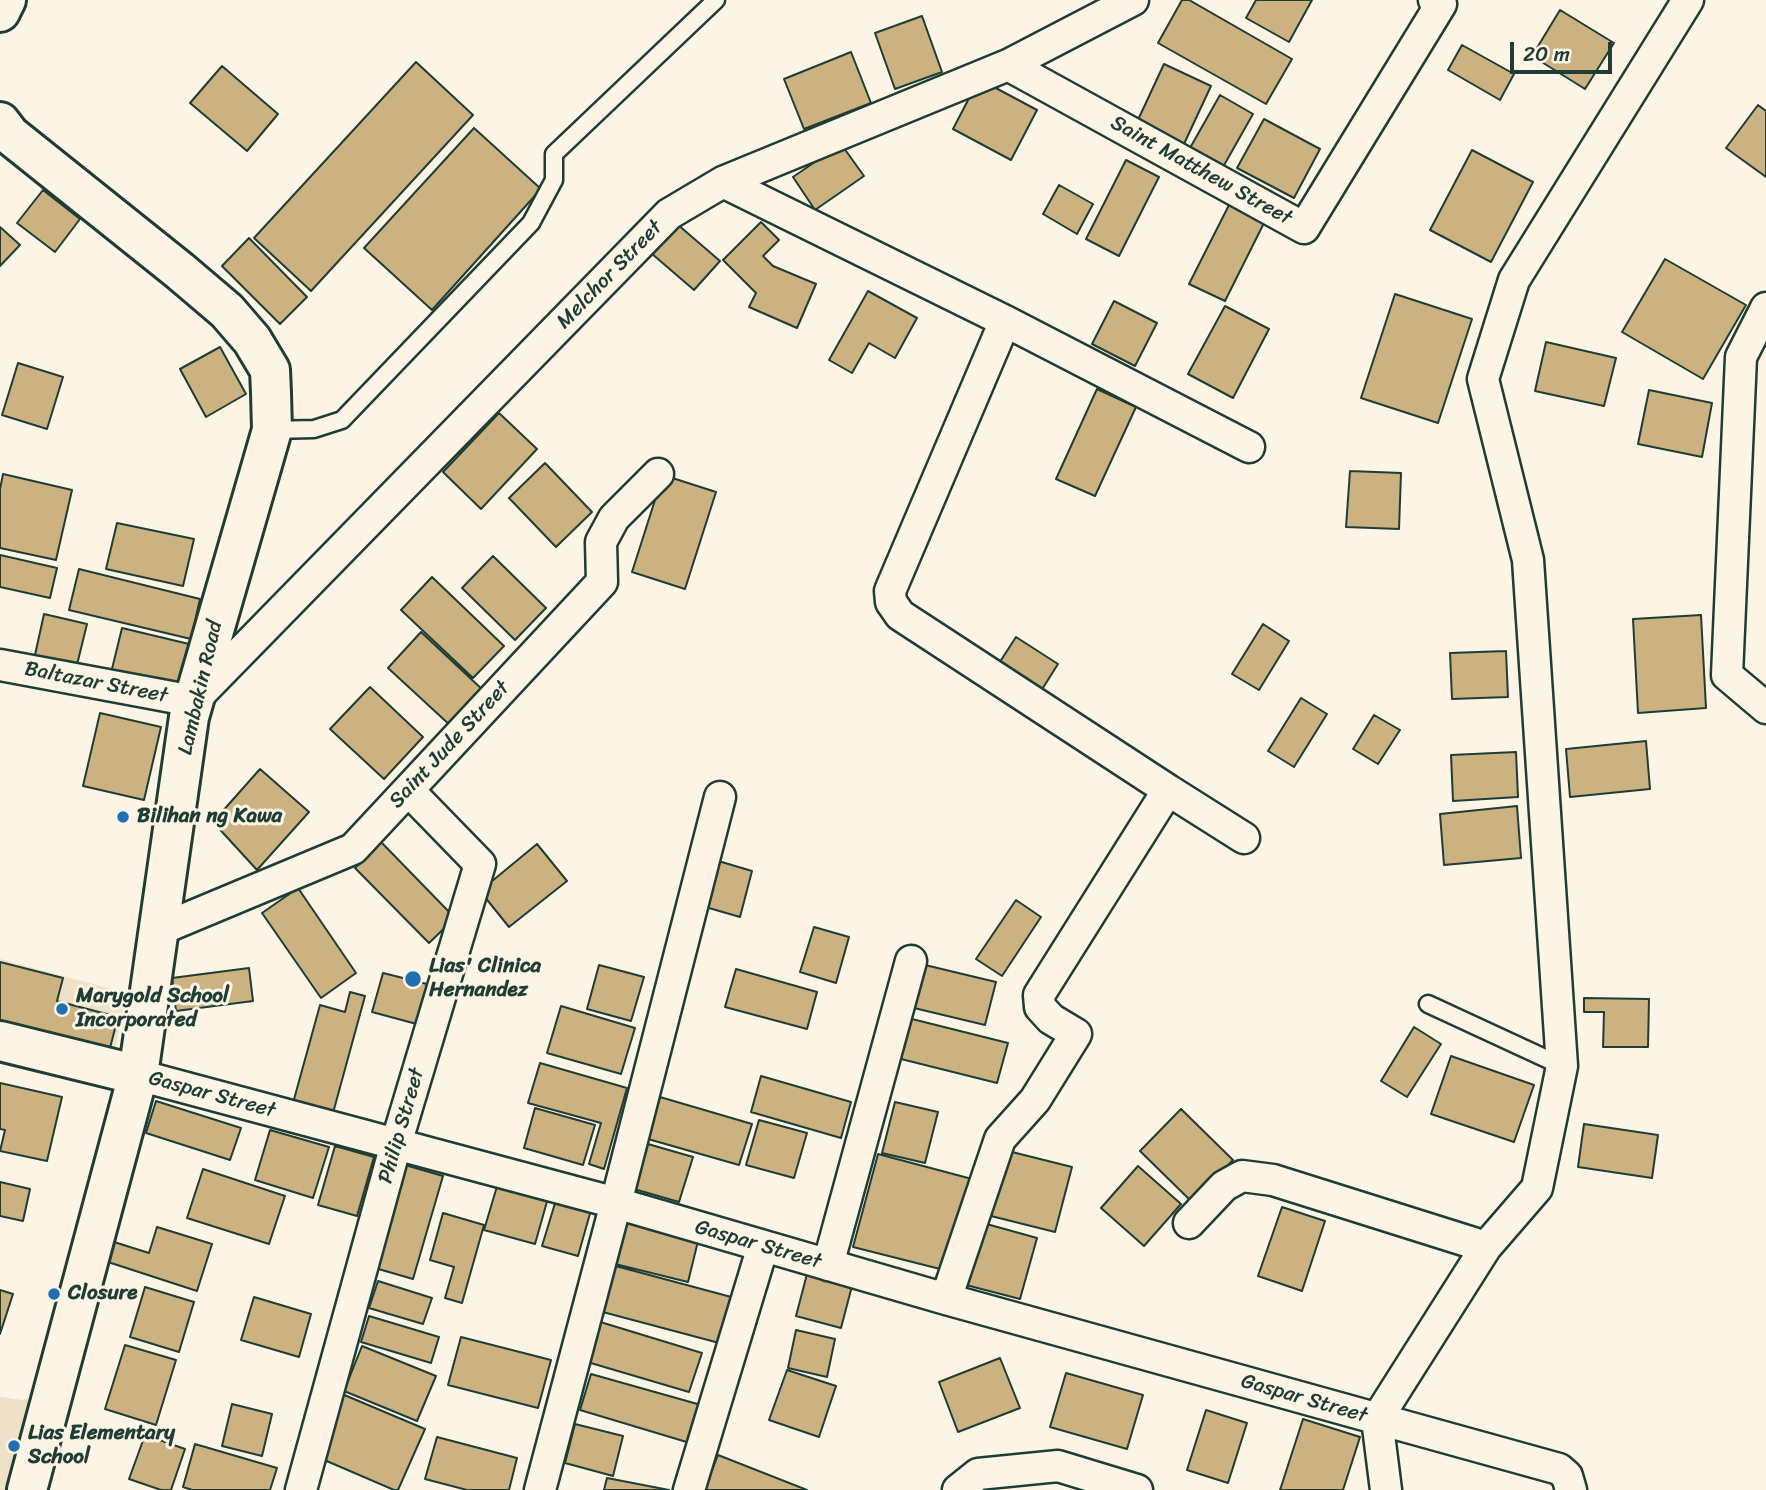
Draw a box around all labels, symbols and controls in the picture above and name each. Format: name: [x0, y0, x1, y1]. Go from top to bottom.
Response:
scale bar: [1514, 28, 1616, 72]
text: 20 m: [1523, 35, 1570, 73]
street label: Saint Matthew Street: [1106, 111, 1296, 231]
street label: Melchor Street: [552, 215, 668, 335]
street label: Lambakin Road: [173, 618, 229, 758]
street label: Baltazar Street: [22, 657, 170, 709]
street label: Saint Jude Street: [385, 676, 515, 814]
place label: Bilihan ng Kawa: [137, 804, 282, 830]
marker: Bilihan ng Kawa: [115, 809, 131, 825]
place label: Lias' Clinica Hernandez: [429, 954, 541, 1004]
marker: Lias' Clinica Hernandez: [403, 969, 423, 989]
place label: Marygold School Incorporated: [76, 984, 229, 1034]
marker: Marygold School Incorporated: [54, 1001, 70, 1017]
street label: Philip Street: [374, 1065, 430, 1187]
street label: Gaspar Street: [146, 1066, 278, 1124]
street label: Gaspar Street: [692, 1215, 824, 1275]
place label: Closure: [68, 1281, 137, 1307]
marker: Closure: [46, 1286, 62, 1302]
street label: Gaspar Street: [1238, 1369, 1370, 1429]
place label: Lias Elementary School: [28, 1421, 175, 1471]
marker: Lias Elementary School: [6, 1438, 22, 1454]

